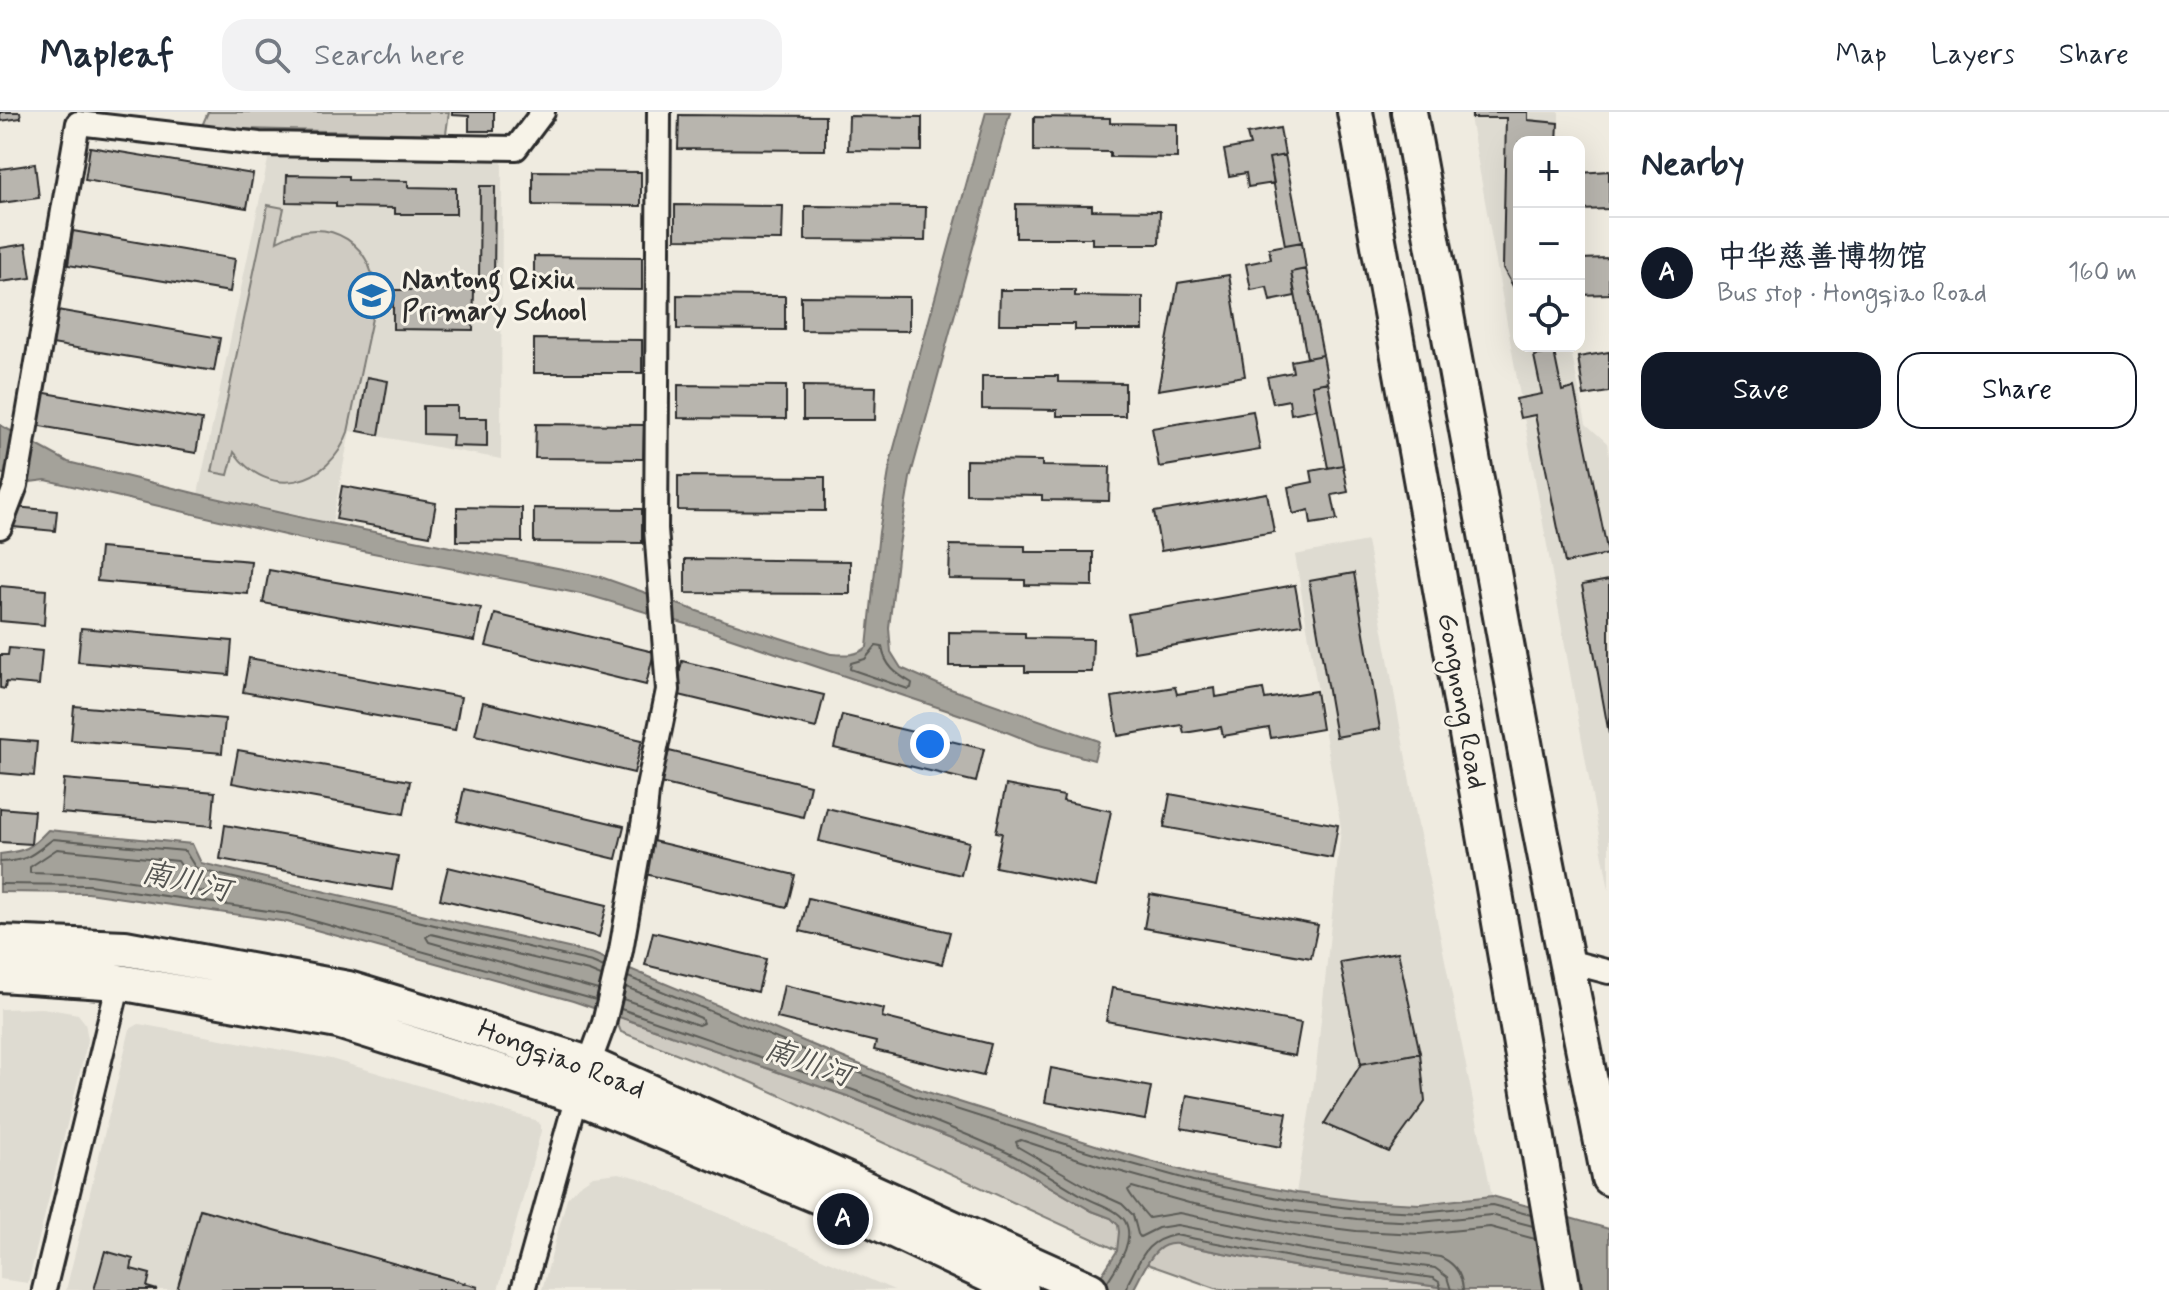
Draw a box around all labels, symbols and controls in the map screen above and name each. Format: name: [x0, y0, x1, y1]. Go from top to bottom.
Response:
search box: [222, 19, 782, 91]
text: Mapleaf: [40, 31, 174, 80]
icon: search: [250, 33, 294, 77]
text: Search here: [314, 36, 465, 75]
text: Map: [1836, 37, 1887, 74]
text: Layers: [1931, 37, 2015, 74]
text: Share: [2059, 37, 2129, 74]
map controls: [1513, 136, 1585, 352]
button: +: [1513, 136, 1585, 208]
text: Nearby: [1641, 142, 1745, 187]
button: −: [1513, 208, 1585, 280]
text: 中华慈善博物馆: [1717, 238, 1927, 277]
text: A: [1658, 256, 1676, 290]
text: 160 m: [2068, 256, 2137, 290]
place label: Nantong Qixiu Primary School: [402, 262, 587, 331]
school or university icon: Nantong Qixiu Primary School: [347, 272, 395, 320]
text: Bus stop · Hongqiao Road: [1717, 277, 1987, 311]
button: locate: [1513, 280, 1585, 352]
button: Save: [1641, 352, 1881, 429]
button: Share: [1897, 352, 2137, 429]
street label: Gongnong Road: [1425, 610, 1495, 792]
your location: [910, 724, 950, 764]
water label: 南川河: [138, 853, 239, 912]
street label: Hongqiao Road: [471, 1011, 650, 1111]
water label: 南川河: [759, 1030, 862, 1098]
pin: A: [817, 1189, 869, 1249]

